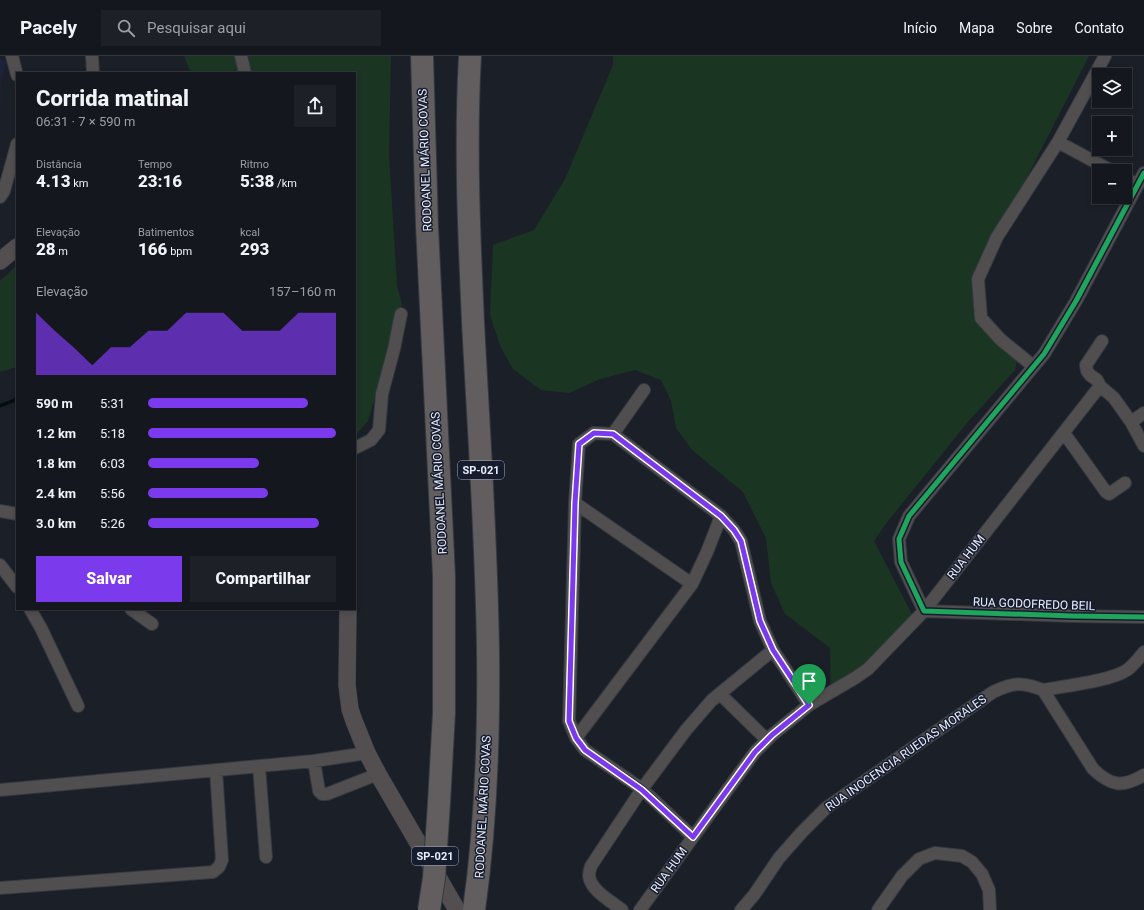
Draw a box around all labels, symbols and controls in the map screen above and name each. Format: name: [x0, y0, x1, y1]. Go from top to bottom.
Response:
search box: [101, 10, 381, 46]
text: Pacely: [20, 16, 77, 39]
icon: search: [115, 17, 137, 39]
text: Pesquisar aqui: [147, 19, 246, 37]
text: Início: [903, 20, 937, 36]
text: Mapa: [959, 20, 994, 36]
text: Sobre: [1016, 20, 1053, 36]
text: Contato: [1075, 20, 1124, 36]
map controls: [1092, 68, 1132, 204]
button: layers: [1092, 68, 1132, 108]
button: share: [294, 85, 336, 127]
text: Corrida matinal: [36, 86, 189, 111]
street label: RODOANEL MÁRIO COVAS: [415, 88, 434, 232]
text: 06:31 · 7 × 590 m: [36, 114, 135, 129]
button: +: [1092, 116, 1132, 156]
text: Distância: [36, 158, 82, 171]
text: Tempo: [138, 158, 172, 171]
text: Ritmo: [240, 158, 269, 171]
button: −: [1092, 164, 1132, 204]
text: 4.13: [36, 171, 70, 191]
text: 23:16: [138, 171, 182, 191]
text: 5:38: [240, 171, 274, 191]
text: km: [70, 177, 88, 190]
text: /km: [274, 177, 297, 190]
text: Elevação: [36, 226, 80, 239]
text: Batimentos: [138, 226, 194, 239]
text: kcal: [240, 226, 260, 239]
text: 28: [36, 239, 56, 259]
text: 166: [138, 239, 167, 259]
text: 293: [240, 239, 269, 259]
text: m: [56, 245, 68, 258]
text: bpm: [167, 245, 192, 258]
text: Elevação: [36, 284, 88, 299]
text: 157–160 m: [269, 284, 336, 299]
text: 590 m: [36, 396, 73, 411]
text: 5:31: [100, 396, 125, 411]
street label: RODOANEL MÁRIO COVAS: [427, 411, 450, 555]
text: 1.2 km: [36, 426, 76, 441]
text: 5:18: [100, 426, 125, 441]
text: 1.8 km: [36, 456, 76, 471]
text: 6:03: [100, 456, 125, 471]
road number: SP-021: [458, 461, 504, 479]
text: 2.4 km: [36, 486, 76, 501]
text: 5:56: [100, 486, 125, 501]
text: 3.0 km: [36, 516, 76, 531]
text: 5:26: [100, 516, 125, 531]
street label: RUA HUM: [944, 532, 988, 582]
button: Salvar: [36, 556, 182, 602]
button: Compartilhar: [190, 556, 336, 602]
street label: RUA GODOFREDO BEIL: [973, 595, 1096, 613]
pin: [792, 664, 826, 705]
icon: arrive: [798, 670, 820, 692]
street label: RUA INOCENCIA RUEDAS MORALES: [823, 692, 989, 814]
street label: RODOANEL MÁRIO COVAS: [471, 735, 494, 879]
street label: RUA HUM: [648, 845, 690, 895]
road number: SP-021: [412, 847, 458, 865]

